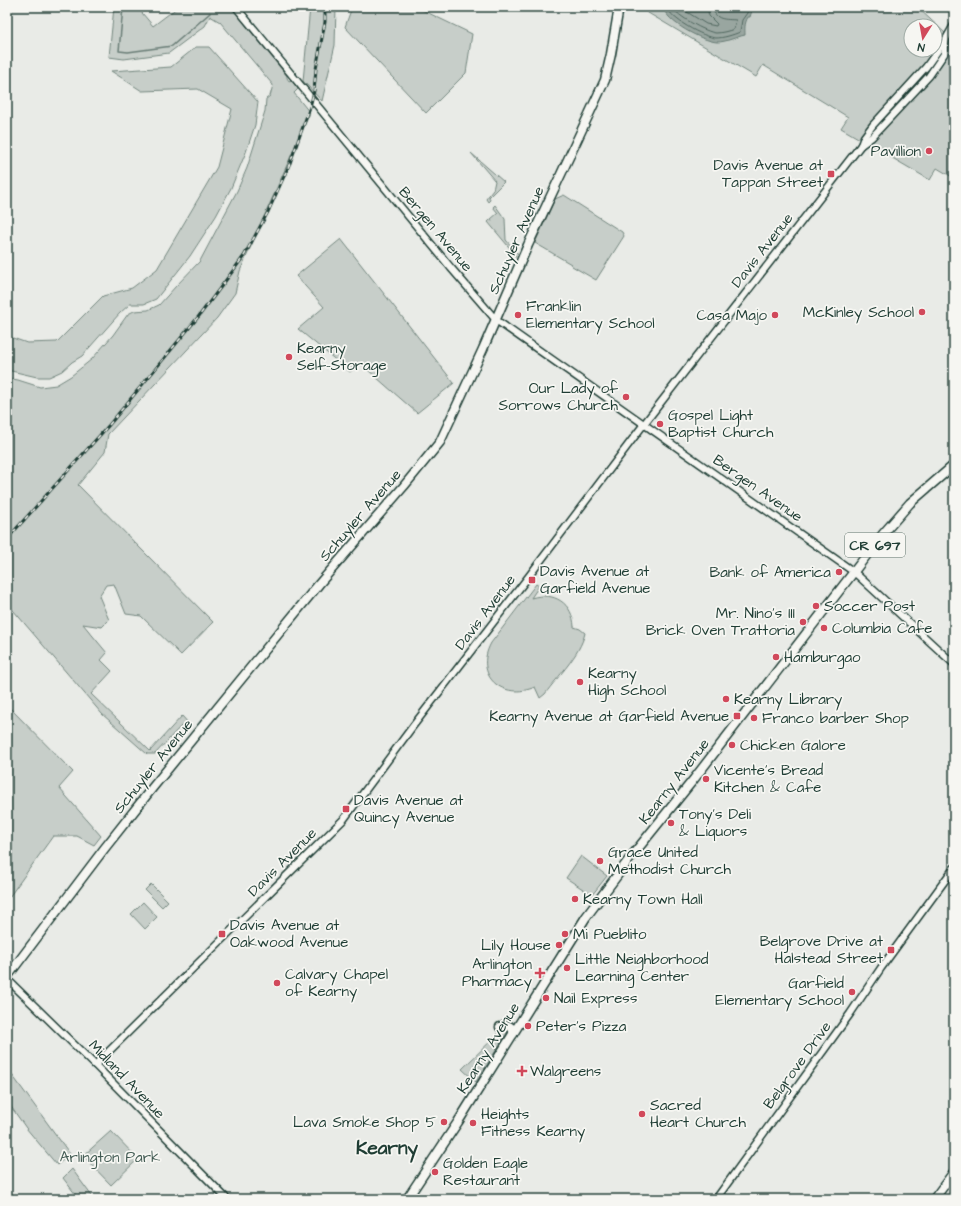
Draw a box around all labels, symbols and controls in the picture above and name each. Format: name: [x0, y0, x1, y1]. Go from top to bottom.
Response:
north arrow: [903, 18, 943, 58]
text: N: [916, 39, 926, 55]
place label: Pavillion: [871, 141, 921, 162]
marker: Pavillion: [924, 146, 934, 156]
place label: Davis Avenue at Tappan Street: [714, 155, 823, 193]
marker: Davis Avenue at Tappan Street: [826, 169, 836, 179]
street label: Bergen Avenue: [393, 182, 477, 277]
street label: Schuyler Avenue: [483, 183, 551, 298]
street label: Davis Avenue: [727, 209, 798, 292]
place label: Franklin Elementary School: [526, 296, 655, 335]
place label: McKinley School: [803, 302, 914, 324]
place label: Casa Majo: [696, 305, 768, 326]
marker: McKinley School: [917, 307, 927, 317]
marker: Franklin Elementary School: [513, 310, 523, 320]
marker: Casa Majo: [770, 310, 780, 320]
place label: Kearny Self-Storage: [297, 338, 387, 377]
marker: Kearny Self-Storage: [284, 352, 294, 362]
place label: Our Lady of Sorrows Church: [498, 378, 619, 416]
marker: Our Lady of Sorrows Church: [621, 392, 631, 402]
place label: Gospel Light Baptist Church: [668, 405, 774, 443]
marker: Gospel Light Baptist Church: [655, 419, 665, 429]
street label: Bergen Avenue: [708, 450, 807, 528]
street label: Schuyler Avenue: [314, 465, 407, 567]
road number: CR 697: [845, 533, 905, 557]
place label: Davis Avenue at Garfield Avenue: [540, 561, 650, 599]
place label: Bank of America: [710, 562, 831, 583]
marker: Bank of America: [834, 567, 844, 577]
street label: Davis Avenue: [450, 570, 521, 654]
marker: Davis Avenue at Garfield Avenue: [527, 575, 537, 585]
place label: Soccer Post: [824, 596, 915, 617]
marker: Soccer Post: [811, 601, 821, 611]
place label: Mr. Nino's III Brick Oven Trattoria: [646, 603, 795, 641]
marker: Mr. Nino's III Brick Oven Trattoria: [798, 617, 808, 627]
place label: Columbia Cafe: [832, 618, 932, 639]
marker: Columbia Cafe: [819, 623, 829, 633]
place label: Hamburgao: [784, 647, 861, 669]
marker: Hamburgao: [771, 652, 781, 662]
place label: Kearny High School: [588, 663, 666, 702]
marker: Kearny High School: [575, 677, 585, 687]
place label: Kearny Library: [734, 689, 842, 711]
marker: Kearny Library: [721, 694, 731, 704]
place label: Kearny Avenue at Garfield Avenue: [489, 706, 729, 728]
place label: Franco barber Shop: [762, 708, 909, 729]
marker: Kearny Avenue at Garfield Avenue: [732, 711, 742, 721]
marker: Franco barber Shop: [749, 713, 759, 723]
street label: Schuyler Avenue: [109, 715, 199, 819]
street label: Kearny Avenue: [634, 734, 715, 829]
place label: Chicken Galore: [740, 735, 846, 756]
marker: Chicken Galore: [727, 740, 737, 750]
place label: Vicente's Bread Kitchen & Cafe: [714, 760, 824, 798]
marker: Vicente's Bread Kitchen & Cafe: [701, 774, 711, 784]
place label: Davis Avenue at Quincy Avenue: [354, 790, 463, 829]
marker: Davis Avenue at Quincy Avenue: [341, 804, 351, 814]
place label: Tony's Deli & Liquors: [679, 804, 752, 842]
marker: Tony's Deli & Liquors: [666, 818, 676, 828]
street label: Davis Avenue: [243, 823, 321, 901]
place label: Grace United Methodist Church: [608, 842, 731, 880]
marker: Grace United Methodist Church: [595, 856, 605, 866]
place label: Kearny Town Hall: [583, 889, 703, 911]
marker: Kearny Town Hall: [570, 894, 580, 904]
place label: Davis Avenue at Oakwood Avenue: [230, 915, 348, 953]
place label: Mi Pueblito: [573, 924, 647, 945]
marker: Davis Avenue at Oakwood Avenue: [217, 929, 227, 939]
marker: Mi Pueblito: [560, 929, 570, 939]
place label: Belgrove Drive at Halstead Street: [760, 931, 883, 969]
place label: Lily House: [481, 935, 551, 957]
marker: Lily House: [554, 940, 564, 950]
marker: Belgrove Drive at Halstead Street: [886, 945, 896, 955]
place label: Little Neighborhood Learning Center: [575, 949, 709, 988]
place label: Arlington Pharmacy: [462, 954, 532, 993]
marker: Little Neighborhood Learning Center: [562, 963, 572, 973]
place label: Calvary Chapel of Kearny: [285, 964, 388, 1003]
marker: Arlington Pharmacy: [535, 968, 545, 978]
place label: Garfield Elementary School: [715, 973, 844, 1012]
marker: Calvary Chapel of Kearny: [272, 978, 282, 988]
marker: Garfield Elementary School: [847, 987, 857, 997]
place label: Nail Express: [554, 988, 638, 1009]
marker: Nail Express: [541, 993, 551, 1003]
street label: Kearny Avenue: [452, 999, 526, 1098]
place label: Peter's Pizza: [536, 1016, 627, 1037]
street label: Belgrove Drive: [758, 1017, 837, 1114]
marker: Peter's Pizza: [523, 1021, 533, 1031]
street label: Midland Avenue: [84, 1035, 170, 1123]
place label: Walgreens: [530, 1061, 602, 1083]
marker: Walgreens: [517, 1066, 527, 1076]
place label: Sacred Heart Church: [650, 1095, 747, 1133]
place label: Heights Fitness Kearny: [481, 1104, 585, 1143]
marker: Sacred Heart Church: [637, 1109, 647, 1119]
place label: Lava Smoke Shop 5: [293, 1112, 436, 1133]
marker: Lava Smoke Shop 5: [439, 1117, 449, 1127]
marker: Heights Fitness Kearny: [468, 1118, 478, 1128]
district label: Kearny: [356, 1135, 418, 1163]
park label: Arlington Park: [60, 1147, 160, 1169]
place label: Golden Eagle Restaurant: [443, 1153, 528, 1191]
marker: Golden Eagle Restaurant: [430, 1167, 440, 1177]

